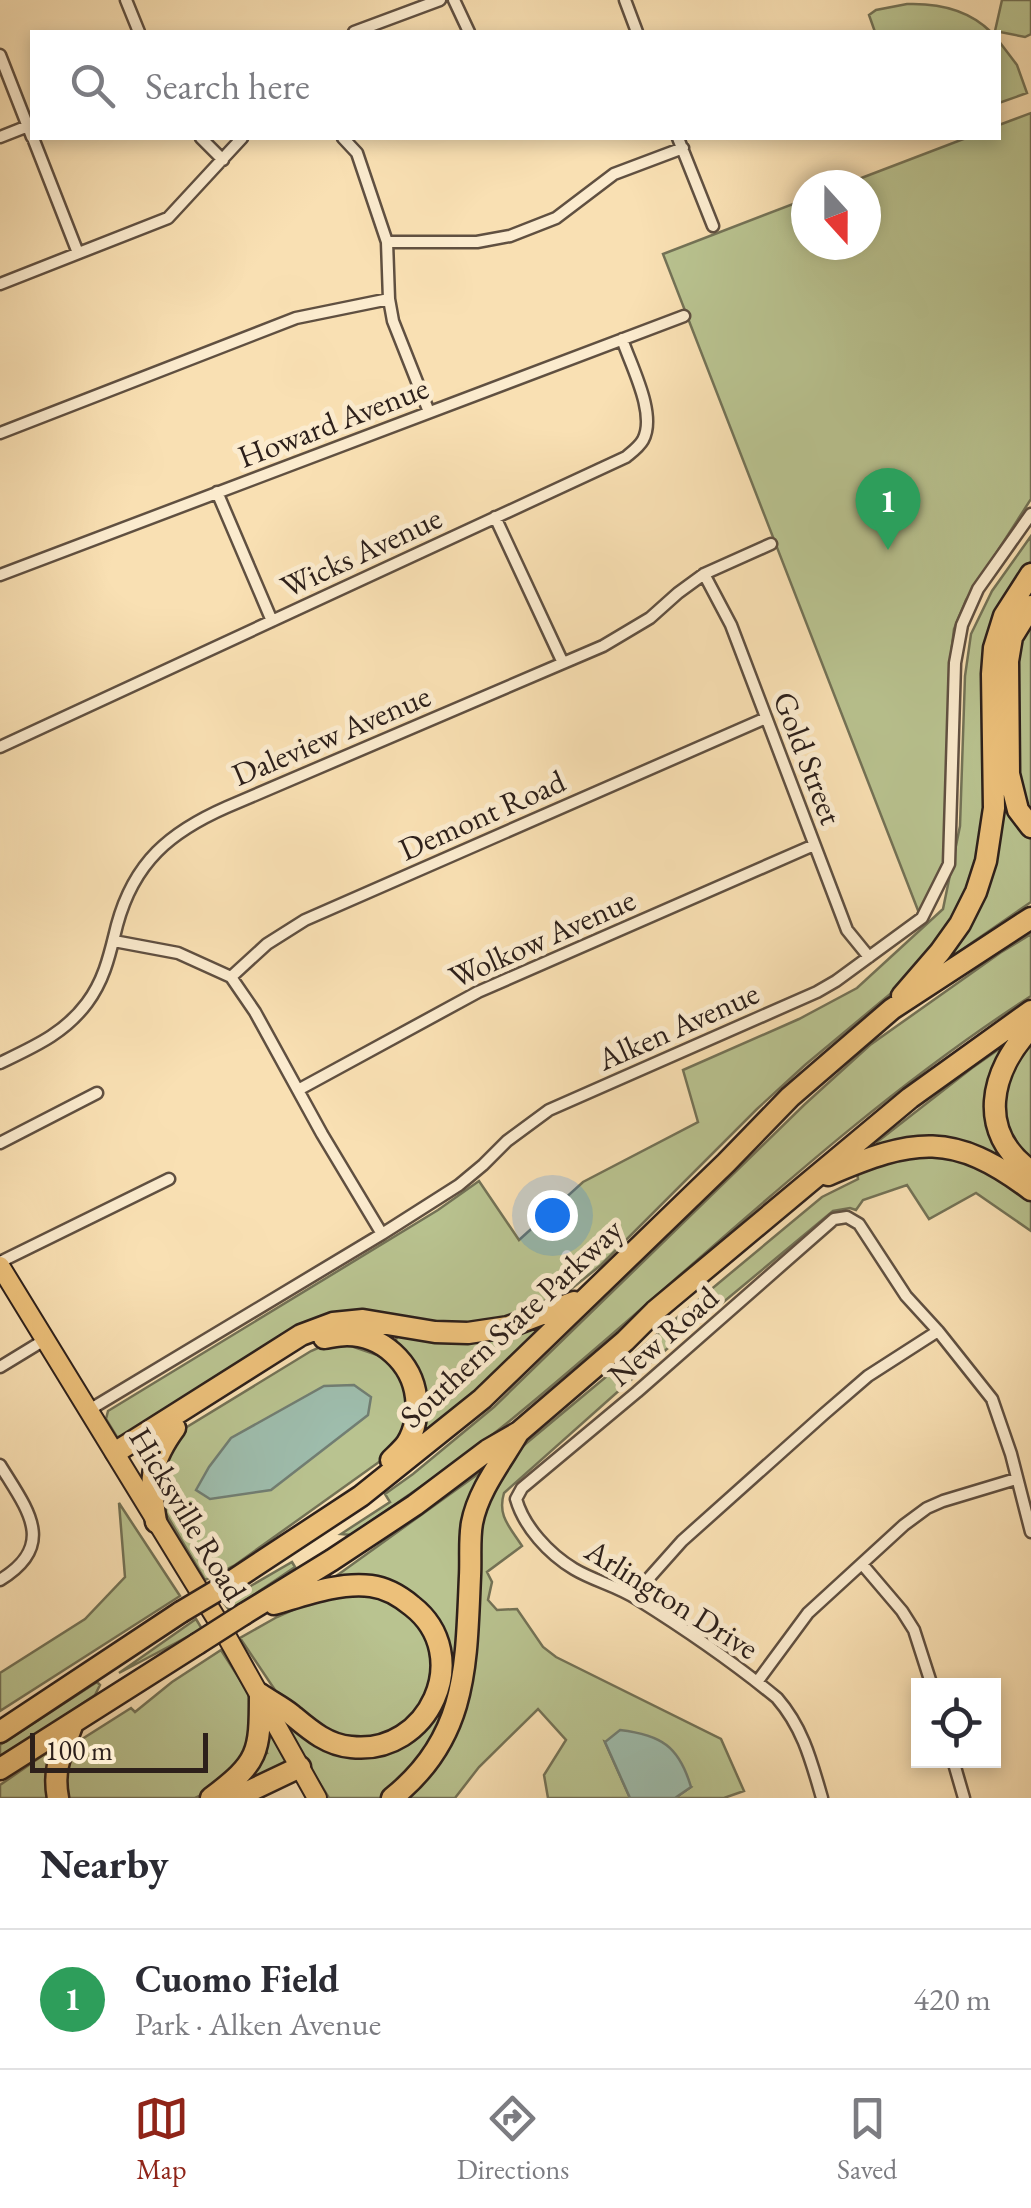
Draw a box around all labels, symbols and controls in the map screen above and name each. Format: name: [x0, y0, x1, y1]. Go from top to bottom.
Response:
search box: [30, 30, 1001, 140]
icon: search: [65, 58, 120, 113]
text: Search here: [145, 61, 310, 110]
north arrow: [791, 170, 881, 260]
street label: Howard Avenue: [232, 366, 434, 478]
pin: 1: [856, 468, 920, 550]
street label: Wicks Avenue: [274, 496, 448, 608]
street label: Daleview Avenue: [225, 674, 437, 796]
street label: Gold Street: [763, 685, 853, 831]
street label: Demont Road: [392, 759, 572, 870]
street label: Wolkow Avenue: [442, 878, 642, 998]
street label: Alken Avenue: [590, 972, 765, 1081]
your location: [527, 1190, 578, 1241]
street label: Southern State Parkway: [391, 1208, 632, 1437]
street label: New Road: [599, 1276, 728, 1396]
street label: Hicksville Road: [120, 1420, 257, 1609]
street label: Arlington Drive: [577, 1529, 767, 1669]
map controls: [911, 1678, 1001, 1768]
button: locate: [911, 1678, 1001, 1768]
scale bar: [30, 1728, 208, 1772]
text: 100 m: [45, 1732, 113, 1768]
text: Nearby: [40, 1836, 169, 1891]
text: Cuomo Field: [135, 1954, 339, 2003]
text: 1: [64, 1978, 81, 2020]
text: 420 m: [914, 1978, 991, 2020]
text: Park · Alken Avenue: [135, 2003, 381, 2045]
tab: Map: [134, 2091, 189, 2187]
tab: Directions: [457, 2091, 569, 2187]
tab: Saved: [837, 2091, 897, 2187]

